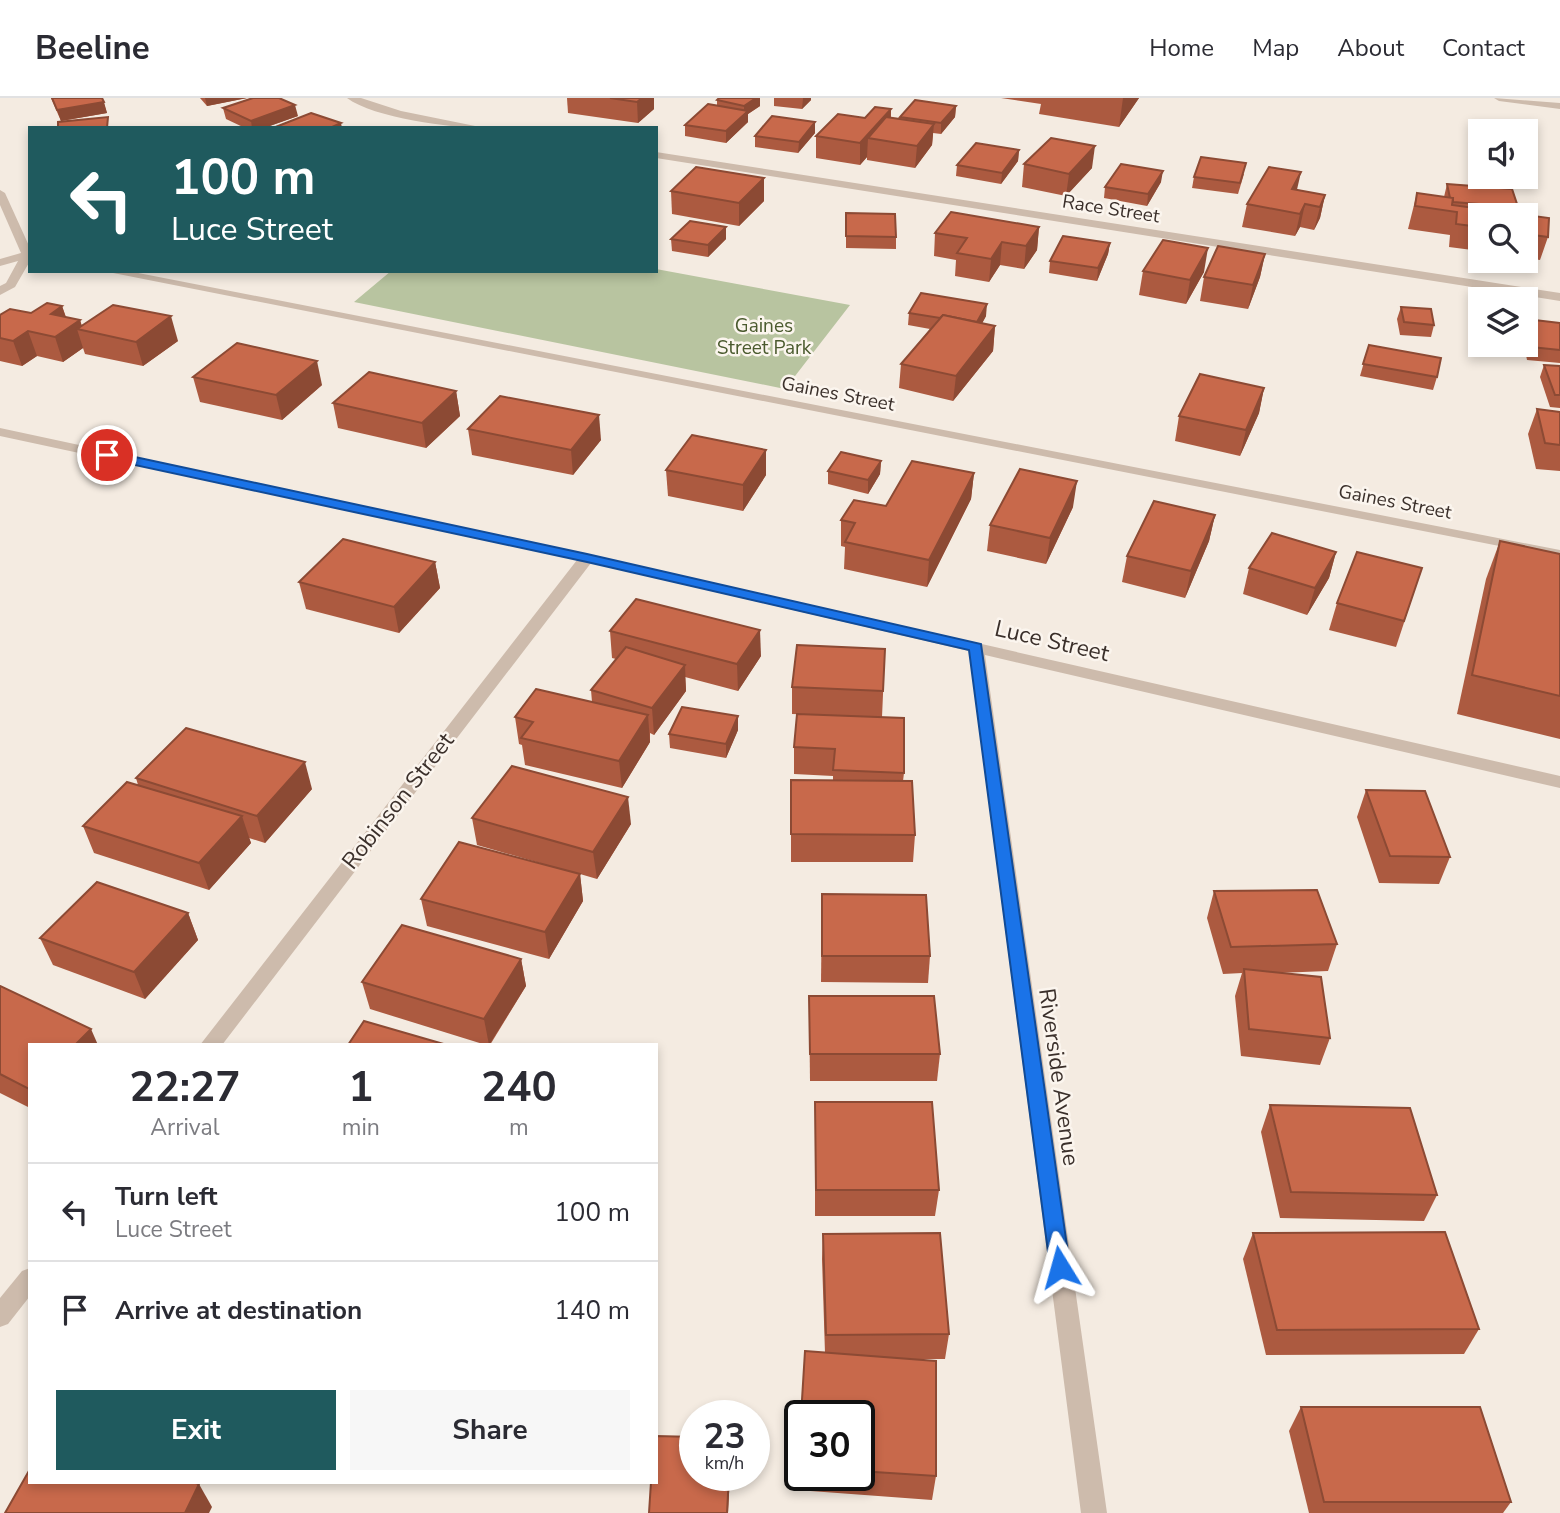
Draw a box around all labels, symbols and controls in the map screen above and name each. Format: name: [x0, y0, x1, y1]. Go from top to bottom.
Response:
text: Beeline: [35, 26, 150, 71]
text: Home: [1149, 32, 1214, 64]
text: Map: [1252, 32, 1299, 64]
text: About: [1337, 32, 1404, 64]
text: Contact: [1442, 32, 1525, 64]
map controls: [1468, 119, 1538, 357]
button: sound: [1468, 119, 1538, 189]
text: 100 m: [171, 144, 315, 211]
icon: left: [56, 154, 147, 245]
street label: Race Street: [1060, 188, 1162, 230]
button: search: [1468, 203, 1538, 273]
text: Luce Street: [171, 208, 333, 251]
button: layers: [1468, 287, 1538, 357]
park label: Gaines Street Park: [717, 313, 812, 361]
street label: Gaines Street: [779, 370, 897, 418]
pin: [77, 425, 137, 485]
icon: arrive: [88, 436, 126, 474]
street label: Gaines Street: [1336, 478, 1454, 526]
street label: Luce Street: [992, 613, 1113, 669]
street label: Robinson Street: [335, 726, 462, 876]
street label: Riverside Avenue: [1031, 986, 1087, 1168]
text: 22:27: [129, 1059, 240, 1116]
text: 1: [348, 1059, 373, 1116]
text: 240: [481, 1059, 557, 1116]
text: Arrival: [150, 1112, 219, 1143]
text: min: [342, 1112, 380, 1143]
text: m: [509, 1112, 529, 1143]
text: Turn left: [115, 1179, 218, 1214]
icon: left: [56, 1193, 94, 1231]
text: 100 m: [554, 1195, 630, 1230]
text: Luce Street: [115, 1214, 231, 1245]
position arrow: [1023, 1230, 1097, 1304]
icon: arrive: [56, 1291, 94, 1329]
text: Arrive at destination: [115, 1293, 362, 1328]
text: 140 m: [554, 1293, 630, 1328]
button: Exit: [56, 1390, 336, 1470]
button: Share: [350, 1390, 630, 1470]
speed limit sign: 30: [784, 1400, 875, 1491]
text: 23: [703, 1413, 746, 1460]
text: km/h: [705, 1451, 744, 1475]

